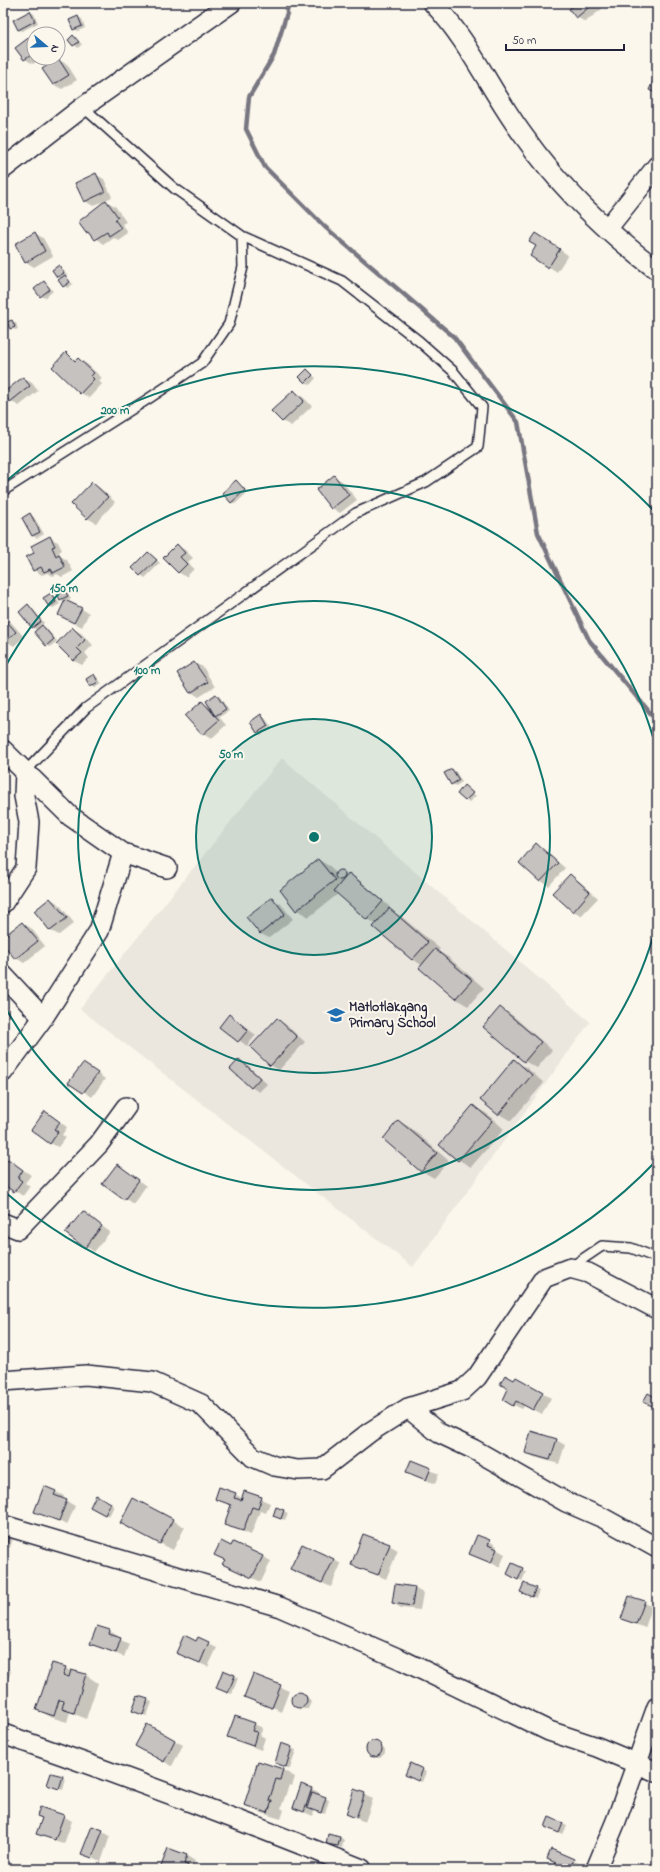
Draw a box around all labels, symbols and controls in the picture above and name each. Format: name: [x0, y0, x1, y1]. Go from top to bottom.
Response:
north arrow: [26, 26, 66, 66]
scale bar: [506, 26, 624, 52]
text: 50 m: [512, 32, 536, 50]
text: N: [46, 43, 63, 55]
text: 200 m: [100, 402, 130, 420]
text: 150 m: [50, 580, 79, 598]
text: 100 m: [134, 662, 161, 680]
text: 50 m: [219, 746, 244, 764]
centre of rings: [307, 830, 321, 844]
place label: Matlotlakgang Primary School: [349, 997, 436, 1036]
school or university icon: Matlotlakgang Primary School: [326, 1005, 346, 1025]

